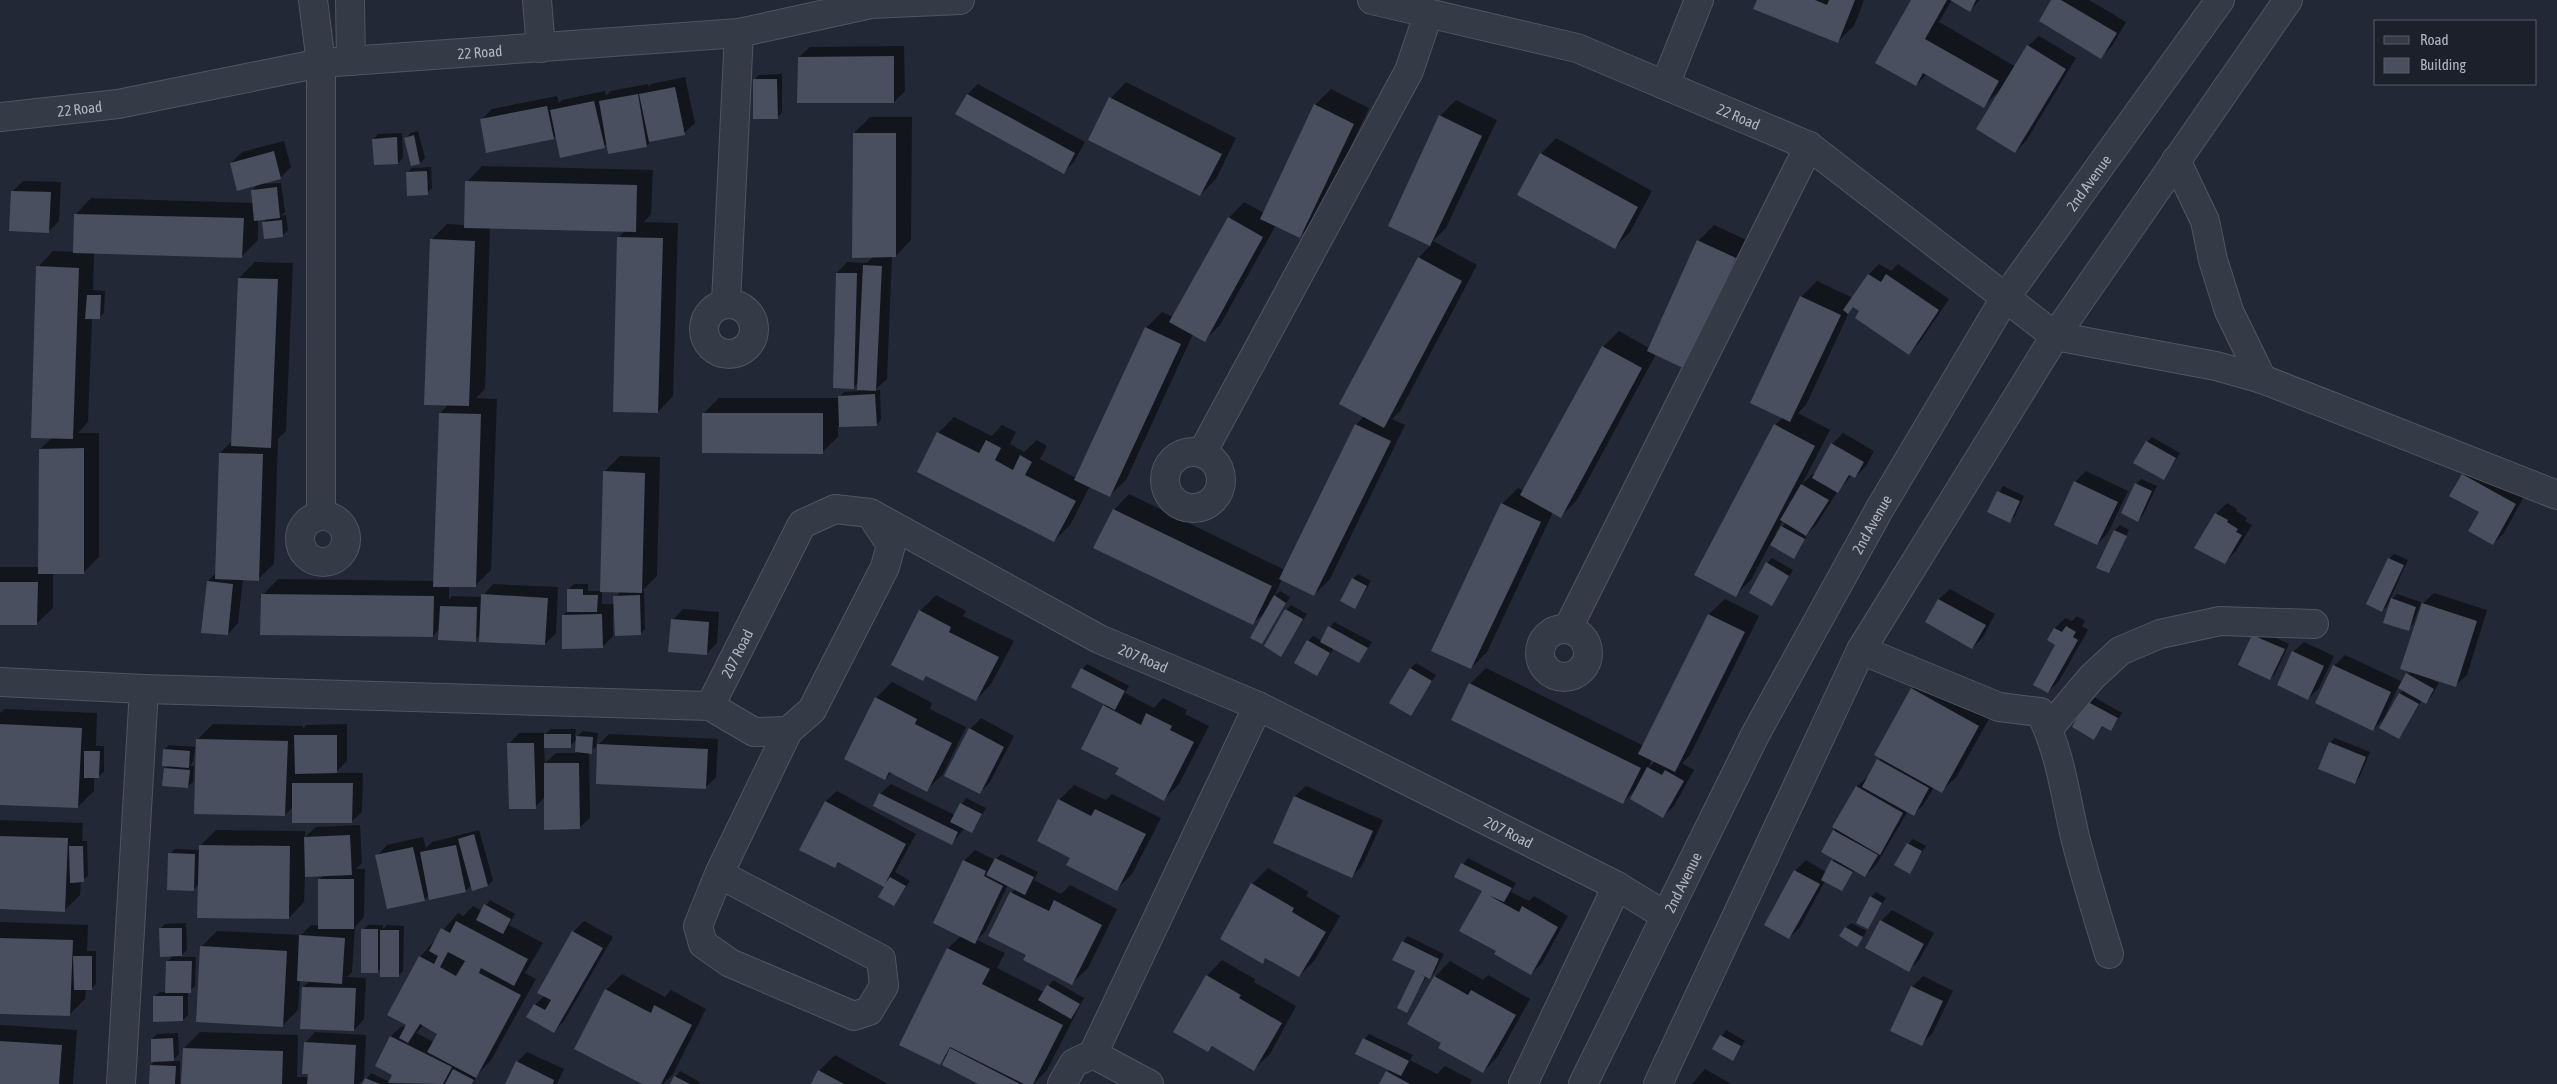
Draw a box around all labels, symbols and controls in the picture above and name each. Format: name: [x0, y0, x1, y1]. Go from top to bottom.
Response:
legend: [2374, 20, 2537, 85]
text: Road: [2420, 31, 2449, 48]
street label: 22 Road: [457, 42, 503, 62]
text: Building: [2420, 56, 2466, 73]
street label: 22 Road: [56, 97, 103, 119]
street label: 22 Road: [1715, 100, 1763, 133]
street label: 2nd Avenue: [2062, 151, 2114, 214]
street label: 2nd Avenue: [1848, 491, 1895, 557]
street label: 207 Road: [717, 626, 756, 680]
street label: 207 Road: [1116, 640, 1171, 676]
street label: 207 Road: [1482, 813, 1536, 851]
street label: 2nd Avenue: [1660, 849, 1705, 915]

